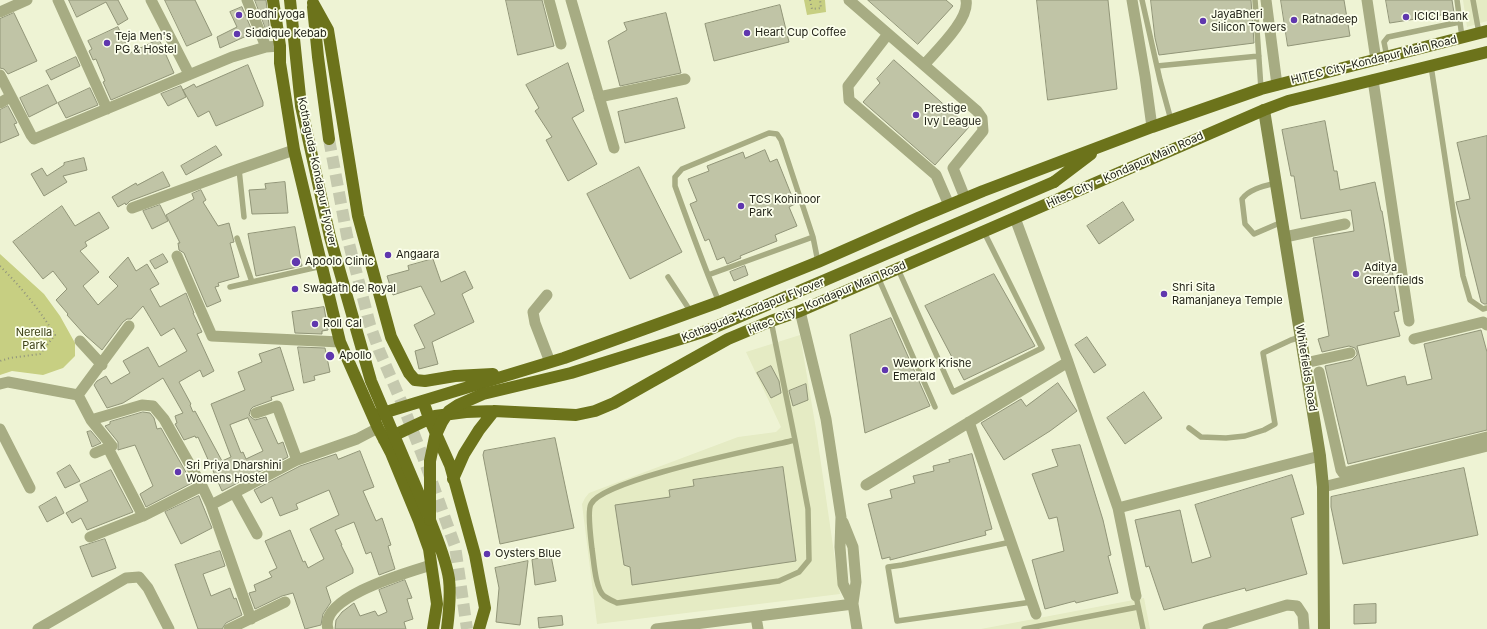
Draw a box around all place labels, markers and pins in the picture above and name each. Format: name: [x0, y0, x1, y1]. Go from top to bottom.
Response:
place label: Bodhi yoga: [247, 8, 305, 22]
place label: JayaBheri Silicon Towers: [1211, 8, 1286, 34]
marker: Bodhi yoga: [234, 10, 244, 20]
place label: ICICI Bank: [1414, 10, 1468, 24]
marker: ICICI Bank: [1401, 12, 1411, 22]
place label: Ratnadeep: [1302, 13, 1358, 27]
marker: Ratnadeep: [1289, 15, 1299, 25]
marker: JayaBheri Silicon Towers: [1198, 16, 1208, 26]
place label: Heart Cup Coffee: [755, 26, 846, 40]
place label: Siddique Kebab: [245, 27, 327, 41]
marker: Heart Cup Coffee: [742, 28, 752, 38]
marker: Siddique Kebab: [232, 29, 242, 39]
place label: Teja Men's PG & Hostel: [115, 30, 177, 56]
marker: Teja Men's PG & Hostel: [102, 38, 112, 48]
place label: Prestige Ivy League: [924, 102, 981, 128]
marker: Prestige Ivy League: [911, 110, 921, 120]
place label: TCS Kohinoor Park: [749, 193, 821, 219]
marker: TCS Kohinoor Park: [736, 201, 746, 211]
place label: Angaara: [396, 248, 440, 262]
marker: Angaara: [383, 250, 393, 260]
place label: Apoolo Clinic: [305, 255, 374, 269]
marker: Apoolo Clinic: [290, 256, 302, 268]
place label: Aditya Greenfields: [1364, 261, 1424, 287]
marker: Aditya Greenfields: [1351, 269, 1361, 279]
place label: Shri Sita Ramanjaneya Temple: [1172, 281, 1283, 307]
place label: Swagath de Royal: [303, 282, 396, 296]
marker: Swagath de Royal: [290, 284, 300, 294]
marker: Shri Sita Ramanjaneya Temple: [1159, 289, 1169, 299]
place label: Roll Cal: [323, 317, 362, 331]
marker: Roll Cal: [310, 319, 320, 329]
place label: Apollo: [339, 349, 372, 363]
marker: Apollo: [324, 350, 336, 362]
place label: Wework Krishe Emerald: [893, 357, 971, 383]
marker: Wework Krishe Emerald: [880, 365, 890, 375]
place label: Sri Priya Dharshini Womens Hostel: [186, 459, 281, 485]
marker: Sri Priya Dharshini Womens Hostel: [173, 467, 183, 477]
place label: Oysters Blue: [495, 547, 561, 561]
marker: Oysters Blue: [482, 549, 492, 559]

